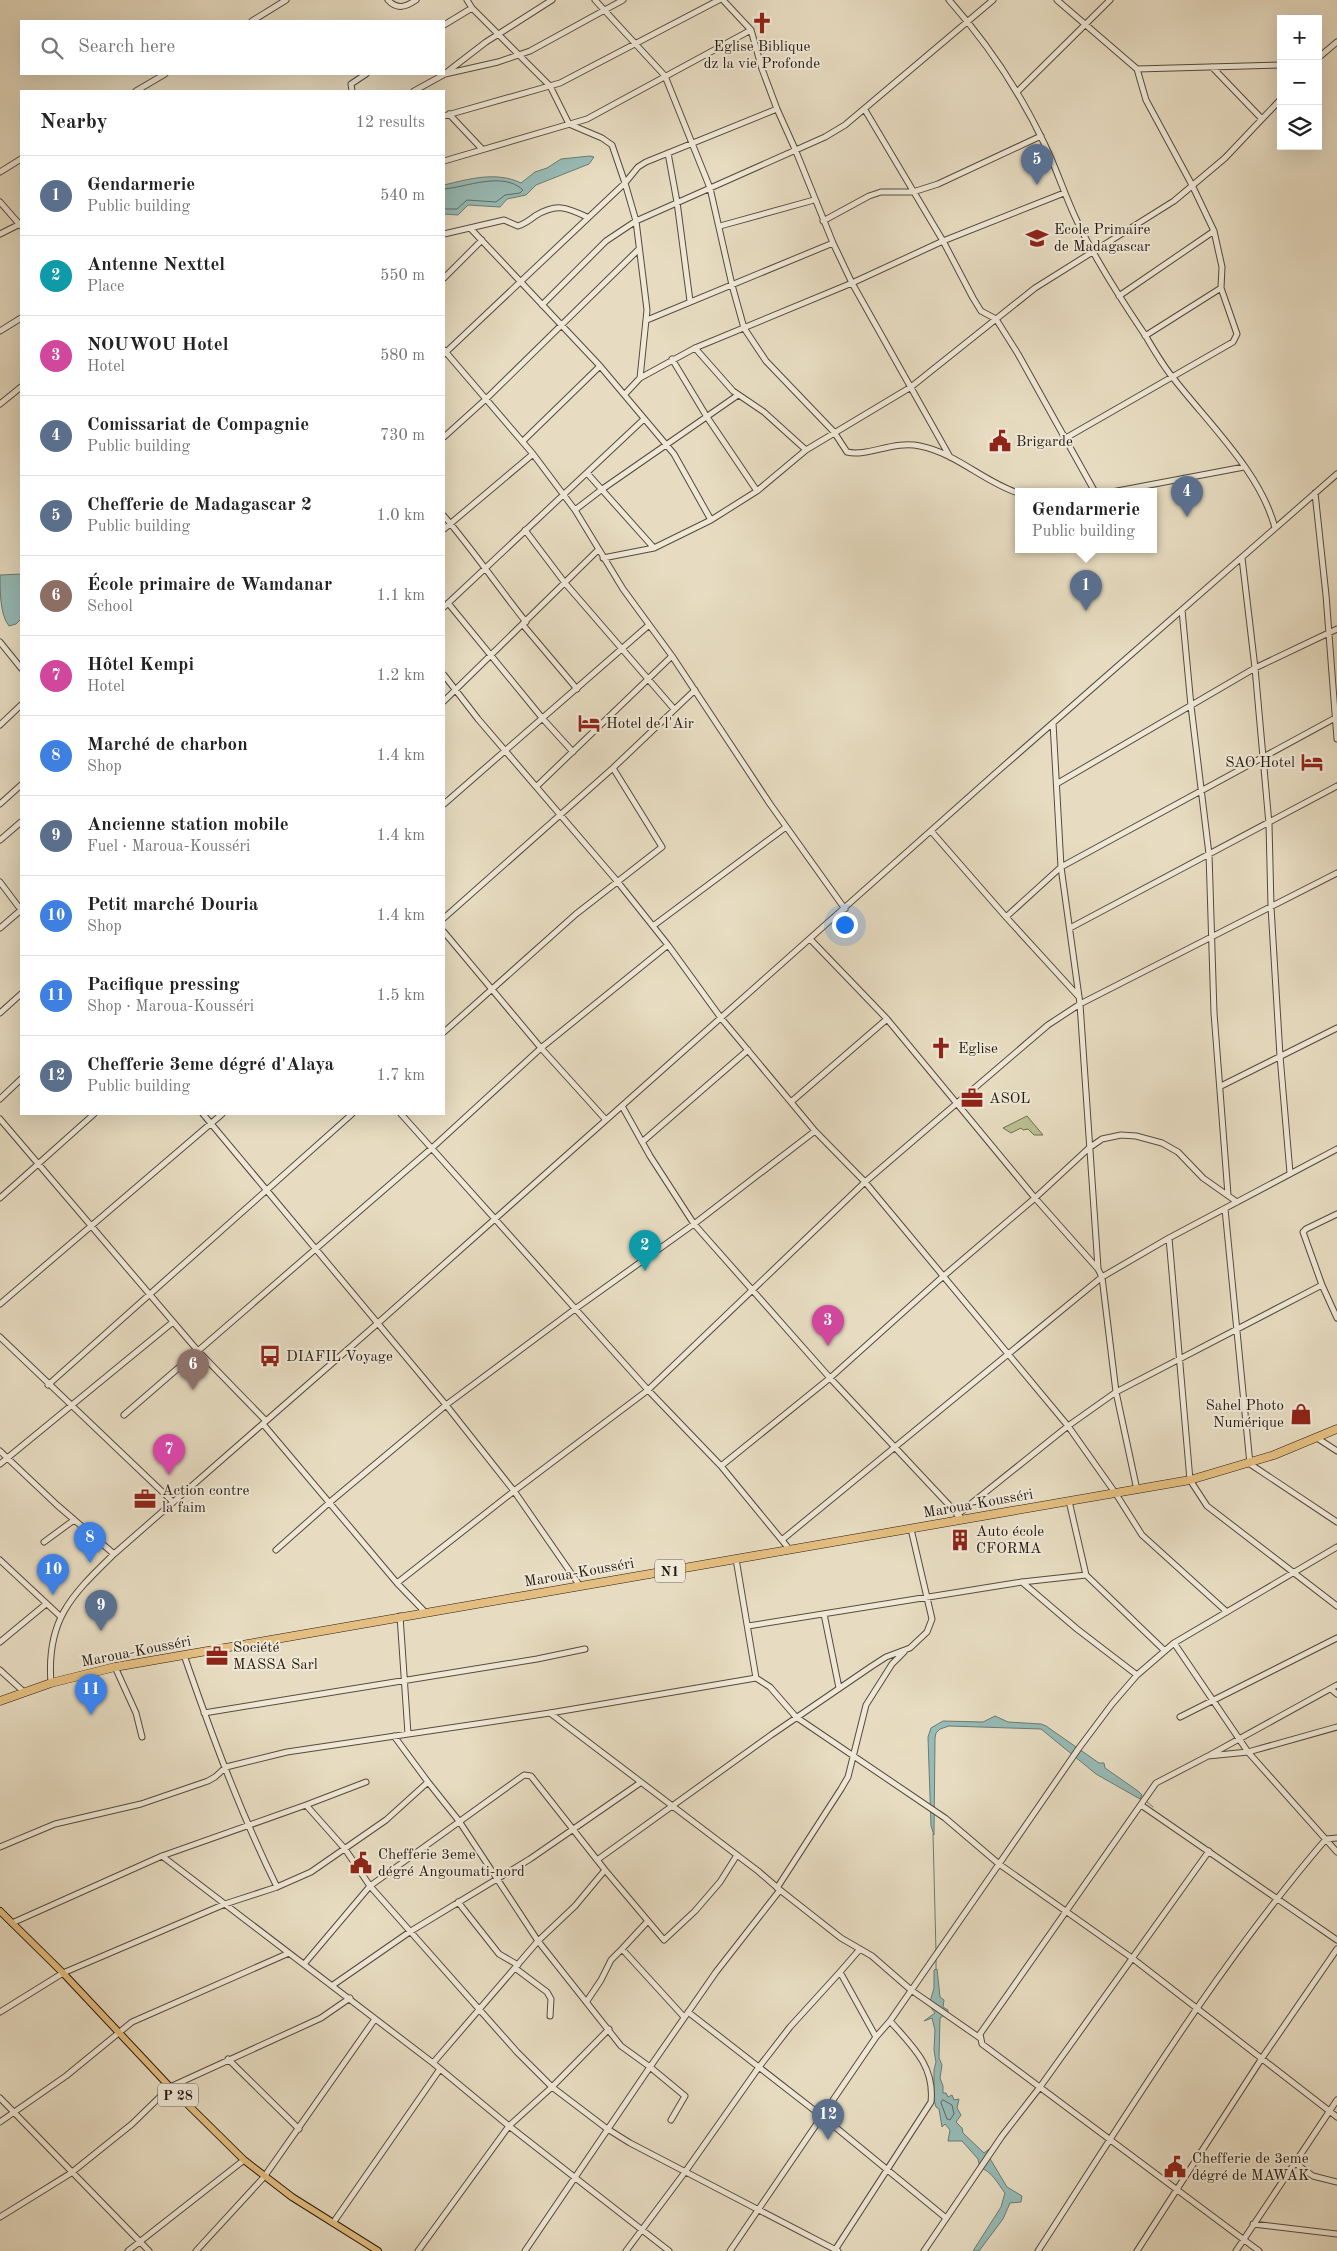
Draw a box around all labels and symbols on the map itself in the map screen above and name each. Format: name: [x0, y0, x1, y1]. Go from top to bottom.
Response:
church icon: Eglise Biblique dz la vie Profonde: [749, 10, 775, 36]
place label: Eglise Biblique dz la vie Profonde: [704, 40, 820, 72]
pin: 5: [1021, 144, 1053, 185]
place label: Ecole Primaire de Madagascar: [1054, 223, 1150, 255]
school or university icon: Ecole Primaire de Madagascar: [1024, 225, 1050, 251]
public building icon: Brigarde: [987, 428, 1013, 454]
place label: Brigarde: [1016, 435, 1073, 450]
pin: 4: [1171, 476, 1203, 517]
pin: 1: [1070, 570, 1102, 611]
hotel icon: Hotel de l'Air: [576, 710, 602, 736]
place label: Hotel de l'Air: [606, 717, 694, 732]
hotel icon: SAO Hotel: [1299, 749, 1325, 775]
place label: SAO Hotel: [1225, 756, 1295, 771]
your location: [832, 912, 858, 938]
church icon: Eglise: [928, 1035, 954, 1061]
place label: Eglise: [958, 1042, 998, 1057]
office icon: ASOL: [959, 1085, 985, 1111]
place label: ASOL: [989, 1092, 1030, 1107]
pin: 2: [629, 1230, 661, 1271]
pin: 3: [812, 1305, 844, 1346]
bus stop icon: DIAFIL Voyage: [257, 1343, 283, 1369]
pin: 6: [177, 1349, 209, 1390]
place label: DIAFIL Voyage: [286, 1350, 393, 1365]
place label: Sahel Photo Numérique: [1205, 1399, 1284, 1431]
shop icon: Sahel Photo Numérique: [1288, 1401, 1314, 1427]
pin: 7: [153, 1434, 185, 1475]
place label: Action contre la faim: [162, 1484, 250, 1516]
office icon: Action contre la faim: [132, 1486, 158, 1512]
street label: Maroua-Kousséri: [922, 1487, 1034, 1522]
pin: 8: [74, 1522, 106, 1563]
place label: Auto école CFORMA: [976, 1525, 1044, 1557]
building icon: Auto école CFORMA: [947, 1527, 973, 1553]
pin: 10: [37, 1554, 69, 1595]
street label: Maroua-Kousséri: [523, 1556, 635, 1591]
road number: N1: [655, 1560, 685, 1582]
pin: 9: [85, 1590, 117, 1631]
street label: Maroua-Kousséri: [80, 1634, 192, 1670]
place label: Société MASSA Sarl: [233, 1641, 318, 1673]
office icon: Société MASSA Sarl: [204, 1643, 230, 1669]
pin: 11: [75, 1674, 107, 1715]
place label: Chefferie 3eme dégré Angoumati-nord: [378, 1848, 525, 1880]
public building icon: Chefferie 3eme dégré Angoumati-nord: [348, 1850, 374, 1876]
road number: P 28: [158, 2084, 198, 2106]
pin: 12: [812, 2099, 844, 2140]
place label: Chefferie de 3eme dégré de MAWAK: [1192, 2152, 1309, 2184]
public building icon: Chefferie de 3eme dégré de MAWAK: [1162, 2154, 1188, 2180]

